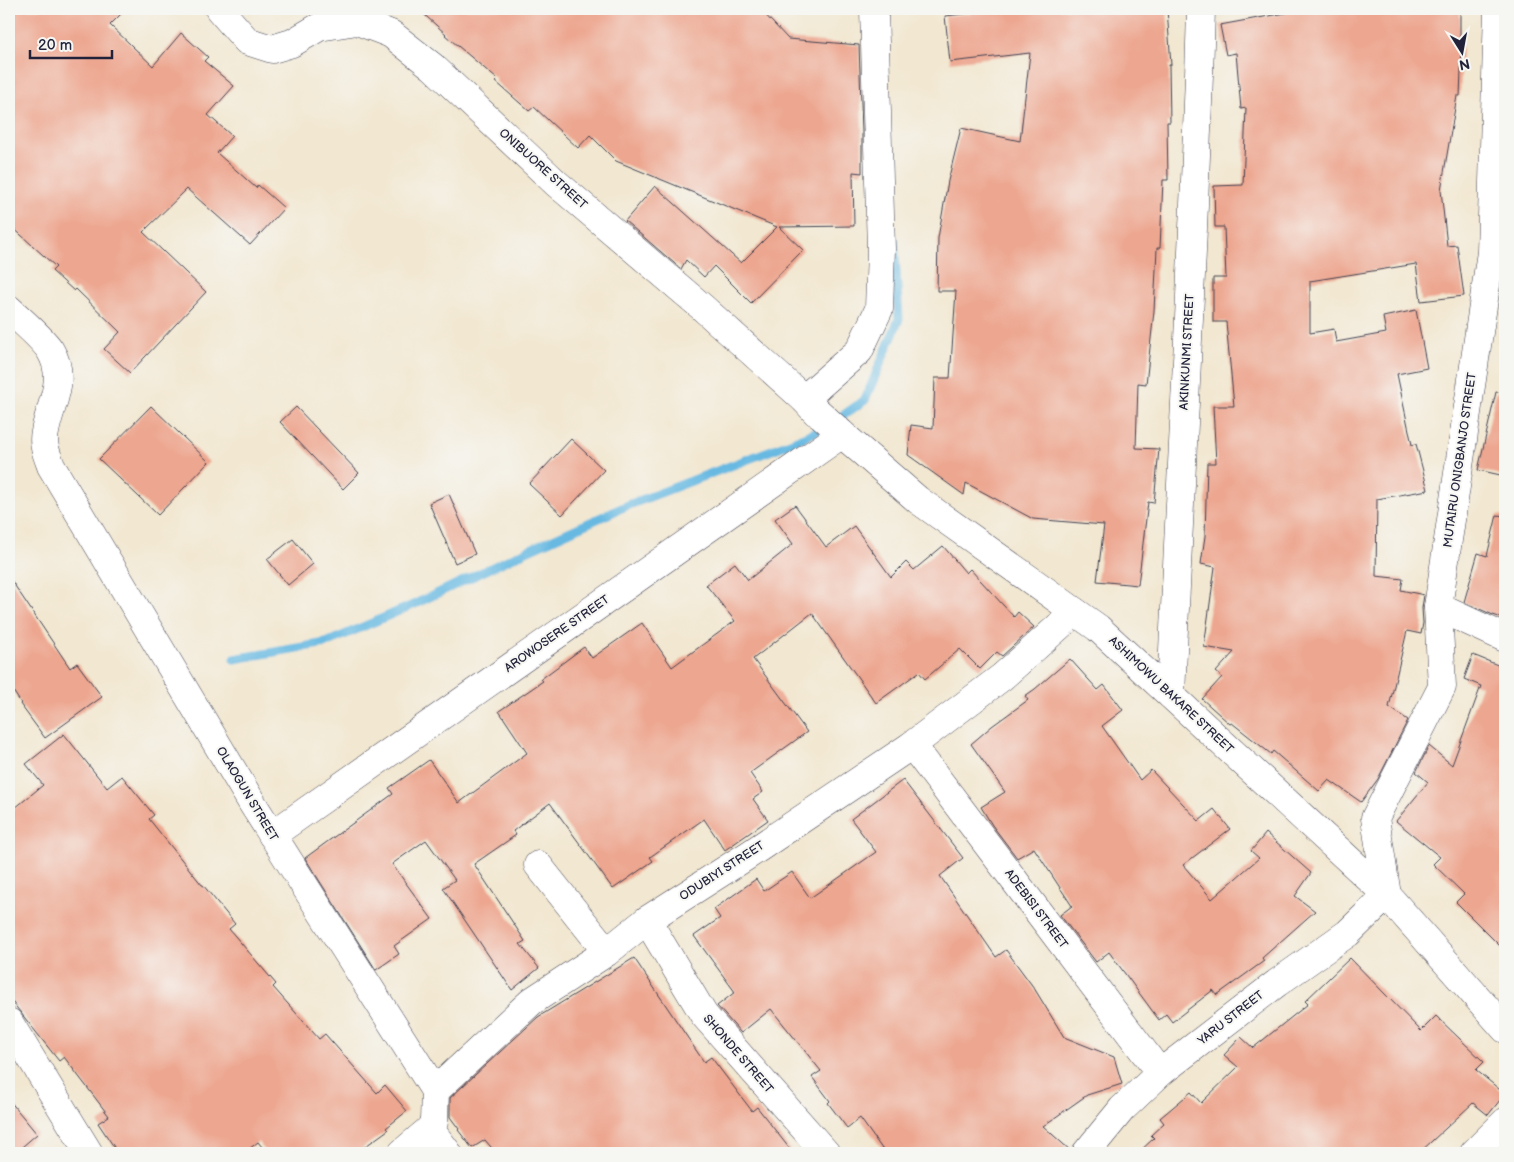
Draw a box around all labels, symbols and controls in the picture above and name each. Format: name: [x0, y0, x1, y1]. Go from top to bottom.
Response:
scale bar: [30, 28, 112, 60]
north arrow: [1436, 28, 1486, 78]
text: 20 m: [38, 36, 72, 55]
text: N: [1458, 55, 1471, 74]
street label: ONIBUORE STREET: [496, 126, 591, 213]
street label: AKINKUNMI STREET: [1176, 293, 1198, 410]
street label: MUTAIRU ONIGBANJO STREET: [1440, 371, 1480, 548]
street label: AROWOSERE STREET: [502, 592, 613, 676]
street label: ASHIMOWU BAKARE STREET: [1106, 633, 1237, 757]
street label: OLAOGUN STREET: [213, 744, 282, 845]
street label: ODUBIYI STREET: [677, 838, 768, 904]
street label: ADEBISI STREET: [1001, 866, 1071, 952]
street label: YARU STREET: [1194, 987, 1268, 1049]
street label: SHONDE STREET: [700, 1011, 777, 1097]

